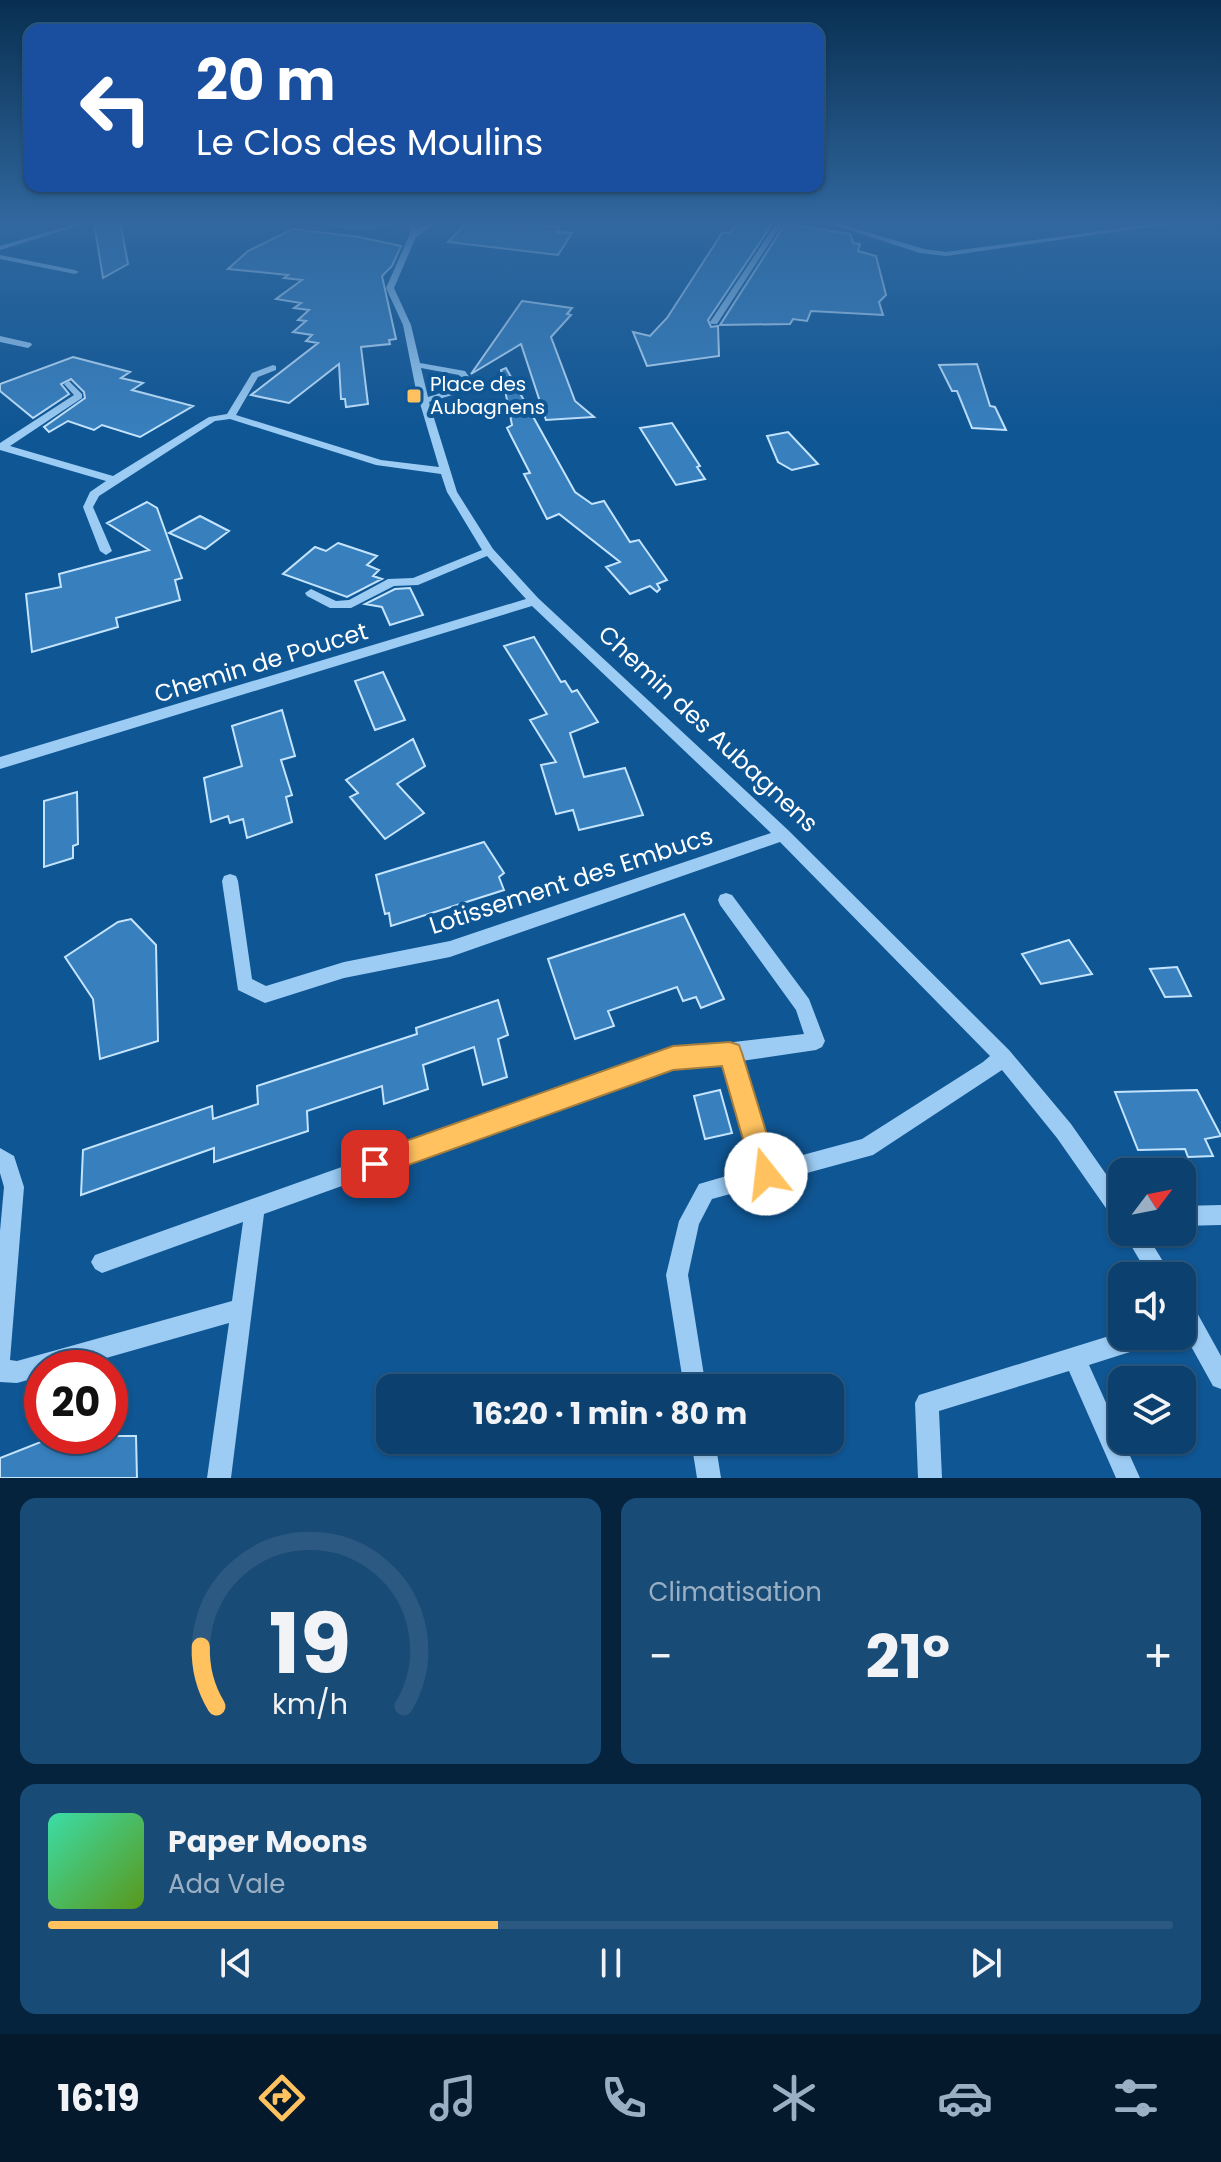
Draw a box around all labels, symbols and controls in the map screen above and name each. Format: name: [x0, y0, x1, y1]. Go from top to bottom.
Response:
text: 20 m: [196, 41, 336, 120]
icon: left: [64, 56, 168, 160]
text: Le Clos des Moulins: [196, 117, 543, 168]
place label: Place des Aubagnens: [430, 370, 545, 421]
marker: Place des Aubagnens: [405, 387, 423, 405]
street label: Chemin de Poucet: [150, 614, 372, 711]
street label: Chemin des Aubagnens: [591, 618, 825, 839]
street label: Lotissement des Embucs: [425, 819, 717, 942]
pin: [341, 1130, 409, 1198]
position arrow: [724, 1132, 808, 1216]
icon: arrive: [353, 1142, 397, 1186]
north arrow: [1108, 1158, 1196, 1246]
map controls: [1108, 1158, 1196, 1454]
button: sound: [1108, 1262, 1196, 1350]
speed limit sign: 20: [24, 1350, 128, 1454]
button: layers: [1108, 1366, 1196, 1454]
text: 16:20 · 1 min · 80 m: [473, 1392, 747, 1435]
text: Climatisation: [649, 1574, 822, 1610]
text: 19: [269, 1586, 351, 1702]
text: 21°: [866, 1615, 950, 1699]
text: −: [649, 1626, 673, 1687]
text: +: [1143, 1626, 1173, 1687]
text: km/h: [272, 1684, 348, 1724]
text: Paper Moons: [168, 1820, 368, 1863]
text: Ada Vale: [168, 1866, 285, 1902]
icon: previous: [214, 1941, 258, 1985]
icon: pause: [589, 1941, 633, 1985]
icon: next: [964, 1941, 1008, 1985]
icon: directions: [254, 2070, 310, 2126]
icon: music: [425, 2070, 481, 2126]
icon: phone: [596, 2070, 652, 2126]
icon: climate: [766, 2070, 822, 2126]
icon: car: [937, 2070, 993, 2126]
icon: filters: [1108, 2070, 1164, 2126]
text: 16:19: [57, 2073, 140, 2124]

